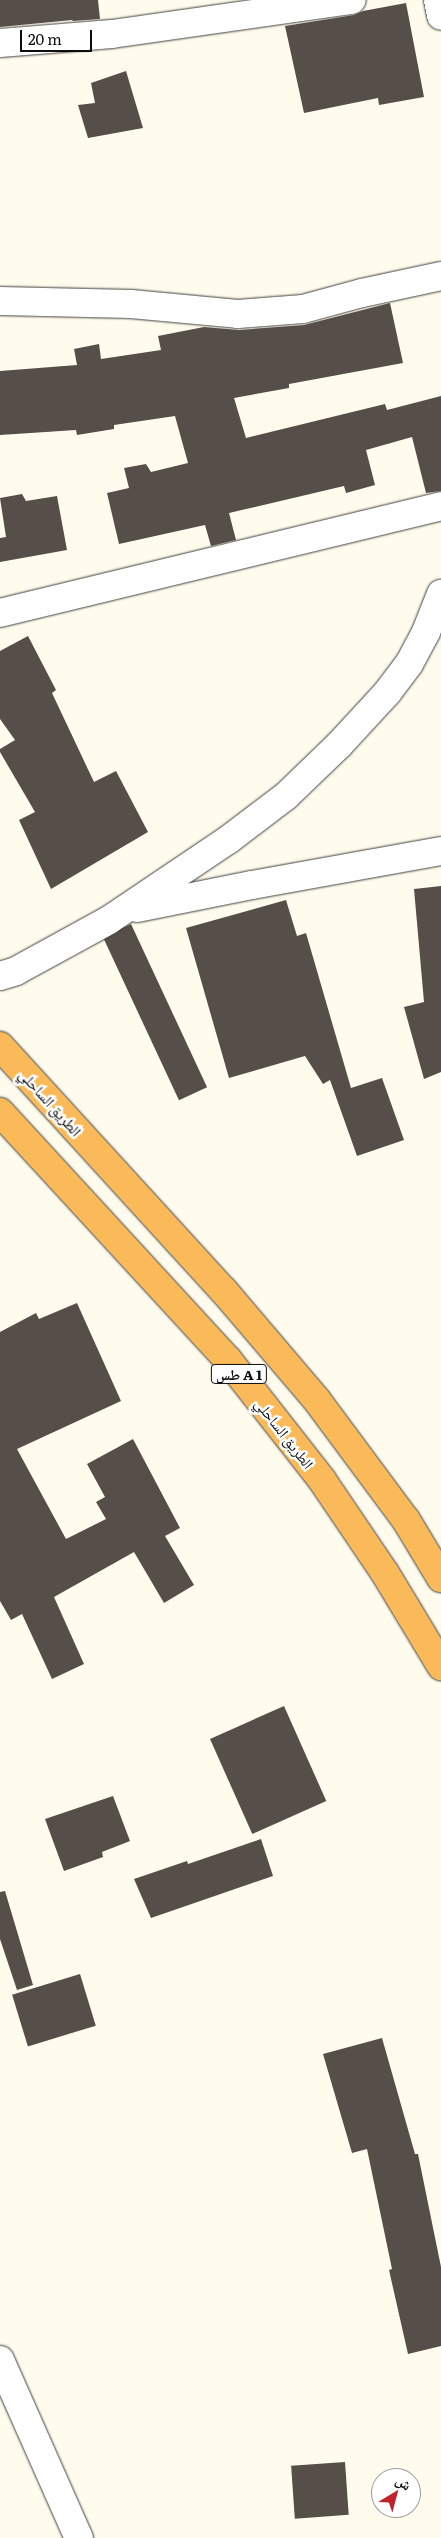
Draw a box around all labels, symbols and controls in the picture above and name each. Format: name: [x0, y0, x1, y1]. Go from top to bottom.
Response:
scale bar: [22, 20, 95, 52]
text: 20 m: [28, 27, 62, 50]
street label: الطريق الساحلي: [16, 1065, 86, 1139]
road number: طس A 1: [210, 1362, 268, 1386]
street label: الطريق الساحلي: [252, 1394, 318, 1472]
north arrow: [371, 2468, 421, 2518]
text: ش: [392, 2469, 416, 2494]

